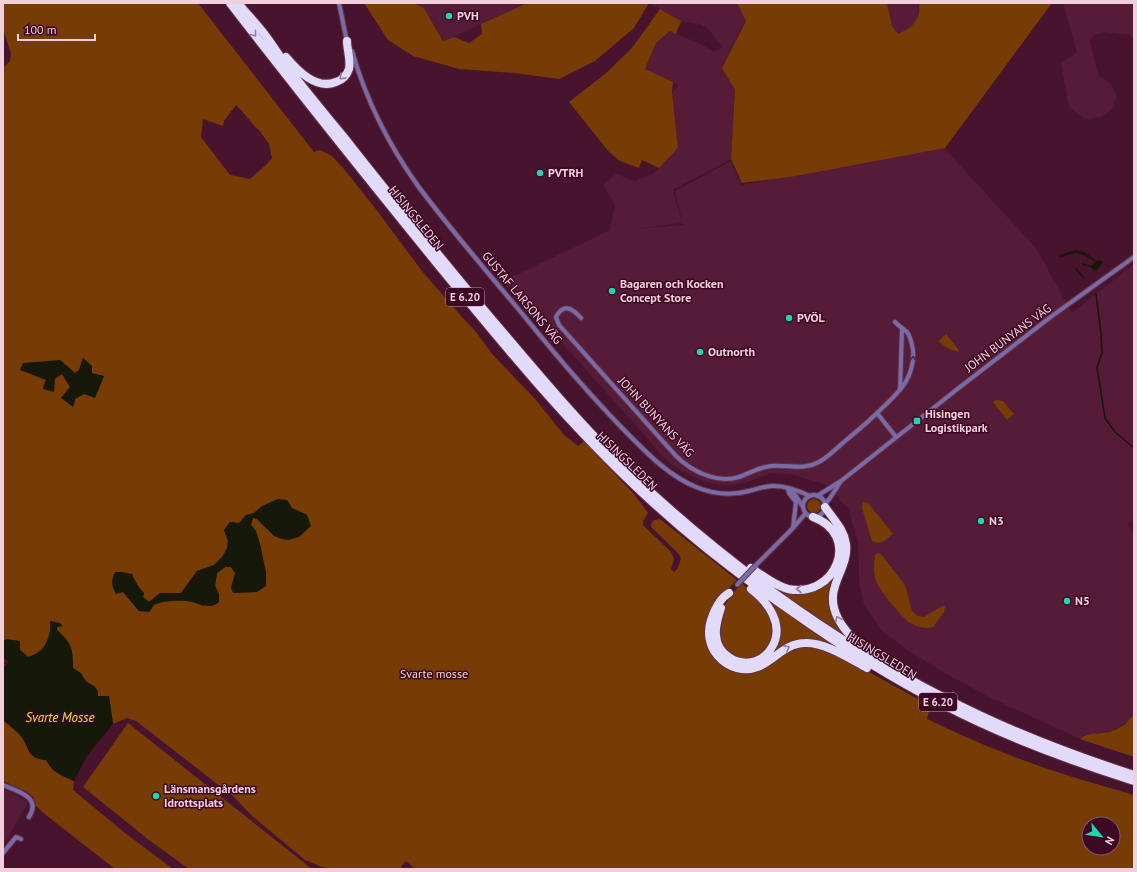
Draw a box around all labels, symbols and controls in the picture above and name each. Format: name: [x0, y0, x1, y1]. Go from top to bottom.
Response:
place label: PVH: [457, 8, 479, 23]
marker: PVH: [444, 11, 454, 21]
scale bar: [18, 16, 95, 42]
text: 100 m: [24, 22, 57, 37]
one-way arrow: [249, 29, 256, 36]
one-way arrow: [339, 72, 347, 80]
place label: PVTRH: [548, 165, 584, 180]
marker: PVTRH: [535, 168, 545, 178]
street label: HISINGSLEDEN: [386, 183, 447, 253]
street label: GUSTAF LARSONS VÄG: [479, 248, 566, 347]
place label: Bagaren och Kocken Concept Store: [620, 276, 723, 305]
marker: Bagaren och Kocken Concept Store: [607, 286, 617, 296]
road number: E 6.20: [446, 288, 484, 306]
street label: JOHN BUNYANS VÄG: [961, 300, 1054, 376]
place label: PVÖL: [797, 310, 826, 325]
marker: PVÖL: [784, 313, 794, 323]
place label: Outnorth: [708, 344, 755, 359]
marker: Outnorth: [695, 347, 705, 357]
one-way arrow: [909, 356, 917, 362]
street label: JOHN BUNYANS VÄG: [615, 373, 697, 460]
place label: Hisingen Logistikpark: [925, 406, 988, 435]
marker: Hisingen Logistikpark: [912, 416, 922, 426]
street label: HISINGSLEDEN: [594, 428, 661, 493]
place label: N3: [989, 513, 1004, 528]
marker: N3: [976, 516, 986, 526]
one-way arrow: [796, 585, 802, 594]
place label: N5: [1075, 593, 1090, 608]
marker: N5: [1062, 596, 1072, 606]
one-way arrow: [835, 616, 843, 623]
street label: HISINGSLEDEN: [845, 629, 920, 682]
one-way arrow: [783, 646, 790, 653]
park label: Svarte mosse: [400, 666, 468, 681]
road number: E 6.20: [919, 693, 957, 711]
water label: Svarte Mosse: [26, 709, 94, 726]
place label: Länsmansgårdens Idrottsplats: [164, 781, 256, 810]
marker: Länsmansgårdens Idrottsplats: [151, 791, 161, 801]
north arrow: [1081, 816, 1121, 856]
text: N: [1102, 834, 1118, 847]

